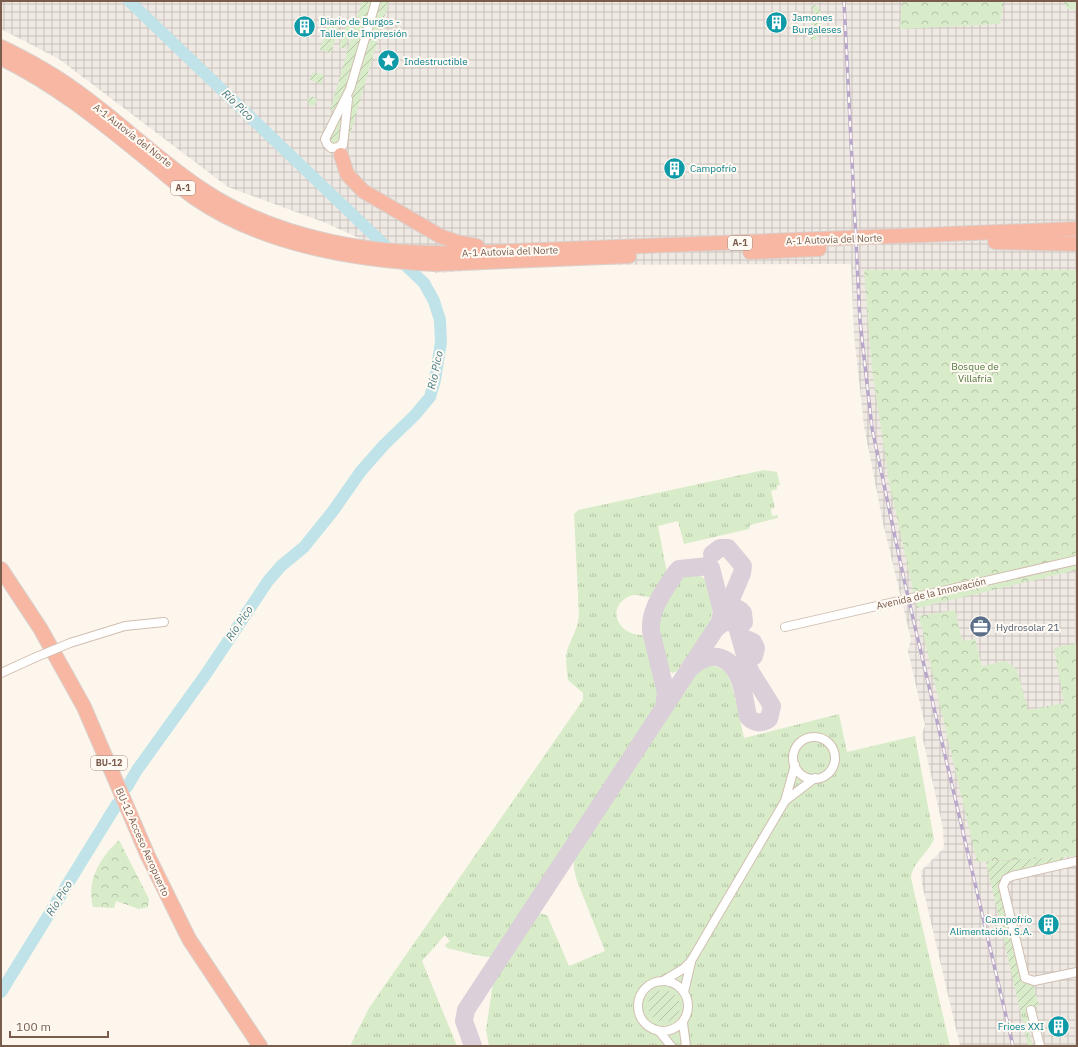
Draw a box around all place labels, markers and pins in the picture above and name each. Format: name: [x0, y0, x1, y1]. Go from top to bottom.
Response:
building icon: Jamones Burgaleses: [764, 10, 790, 36]
place label: Jamones Burgaleses: [792, 11, 842, 36]
building icon: Diario de Burgos - Taller de Impresión: [291, 14, 317, 40]
place label: Diario de Burgos - Taller de Impresión: [320, 15, 407, 40]
place icon: Indestructible: [376, 48, 402, 74]
place label: Indestructible: [404, 55, 468, 68]
building icon: Campofrío: [662, 155, 688, 181]
place label: Campofrío: [690, 162, 737, 175]
office icon: Hydrosolar 21: [968, 614, 994, 640]
place label: Hydrosolar 21: [996, 621, 1060, 634]
building icon: Campofrío Alimentación, S.A.: [1035, 912, 1061, 938]
place label: Campofrío Alimentación, S.A.: [950, 913, 1032, 938]
building icon: Frioes XXI: [1046, 1013, 1072, 1039]
place label: Frioes XXI: [998, 1020, 1044, 1033]

